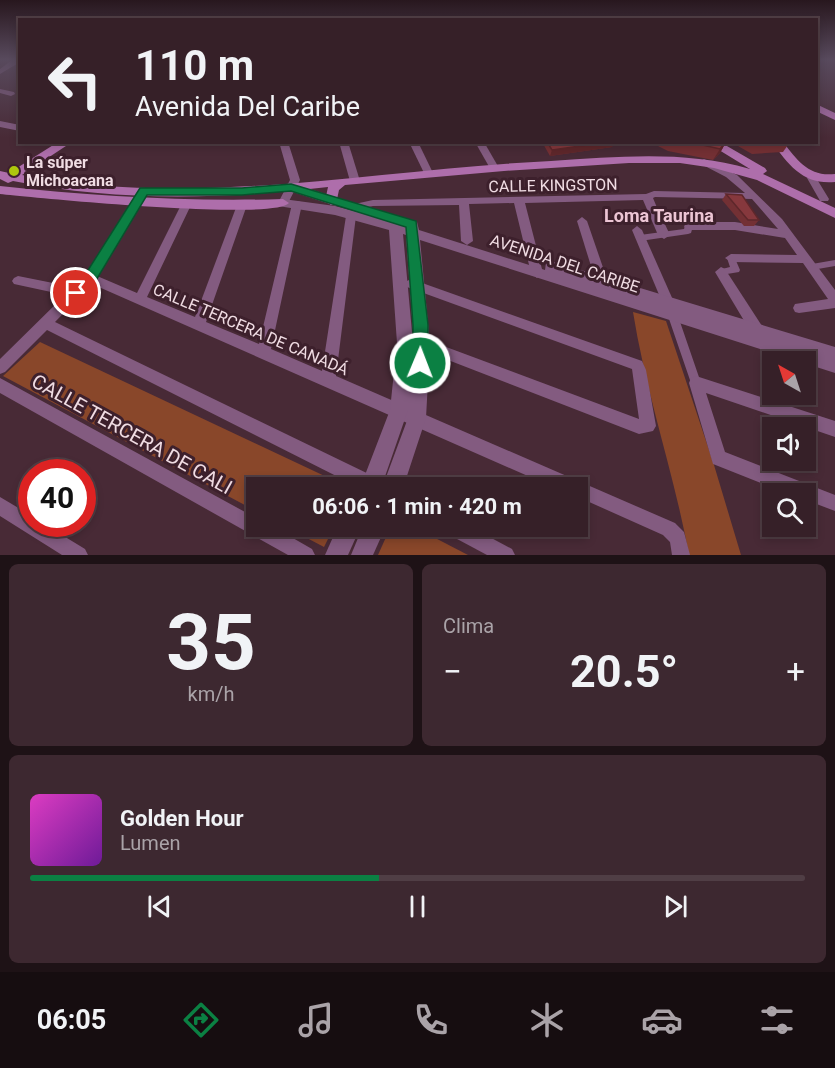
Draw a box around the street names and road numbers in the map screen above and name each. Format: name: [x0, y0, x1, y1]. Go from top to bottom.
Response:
street label: CALLE KINGSTON: [488, 175, 618, 196]
street label: AVENIDA DEL CARIBE: [488, 230, 642, 297]
street label: CALLE TERCERA DE CANADÁ: [150, 280, 352, 380]
street label: CALLE TERCERA DE CALI: [28, 369, 236, 499]

